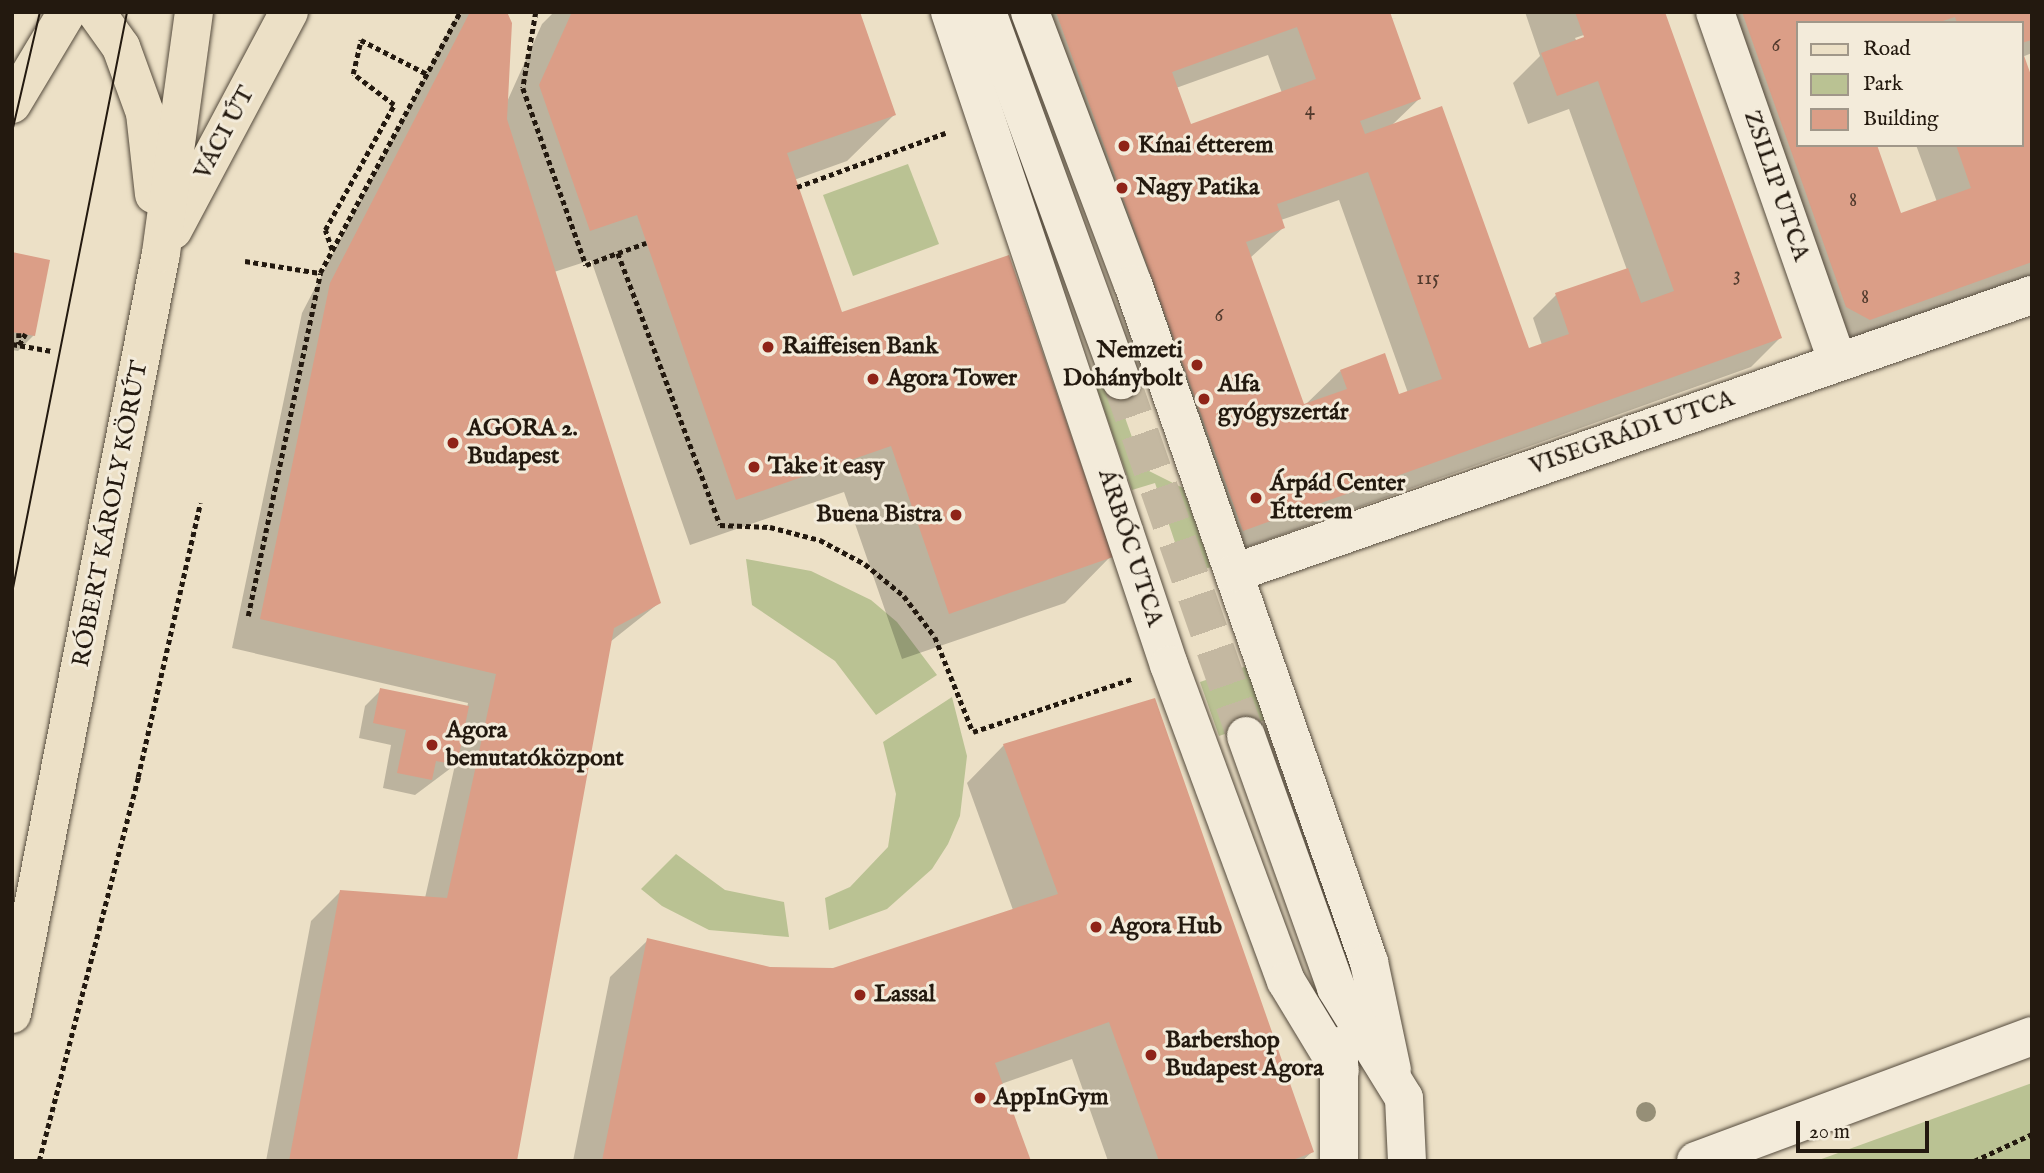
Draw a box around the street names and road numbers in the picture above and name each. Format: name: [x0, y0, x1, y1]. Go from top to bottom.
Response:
street label: VÁCI ÚT: [189, 82, 261, 184]
street label: ZSILIP UTCA: [1737, 107, 1815, 265]
street label: RÓBERT KÁROLY KÖRÚT: [67, 359, 155, 669]
street label: VISEGRÁDI UTCA: [1526, 385, 1738, 481]
street label: ÁRBÓC UTCA: [1091, 466, 1169, 630]

